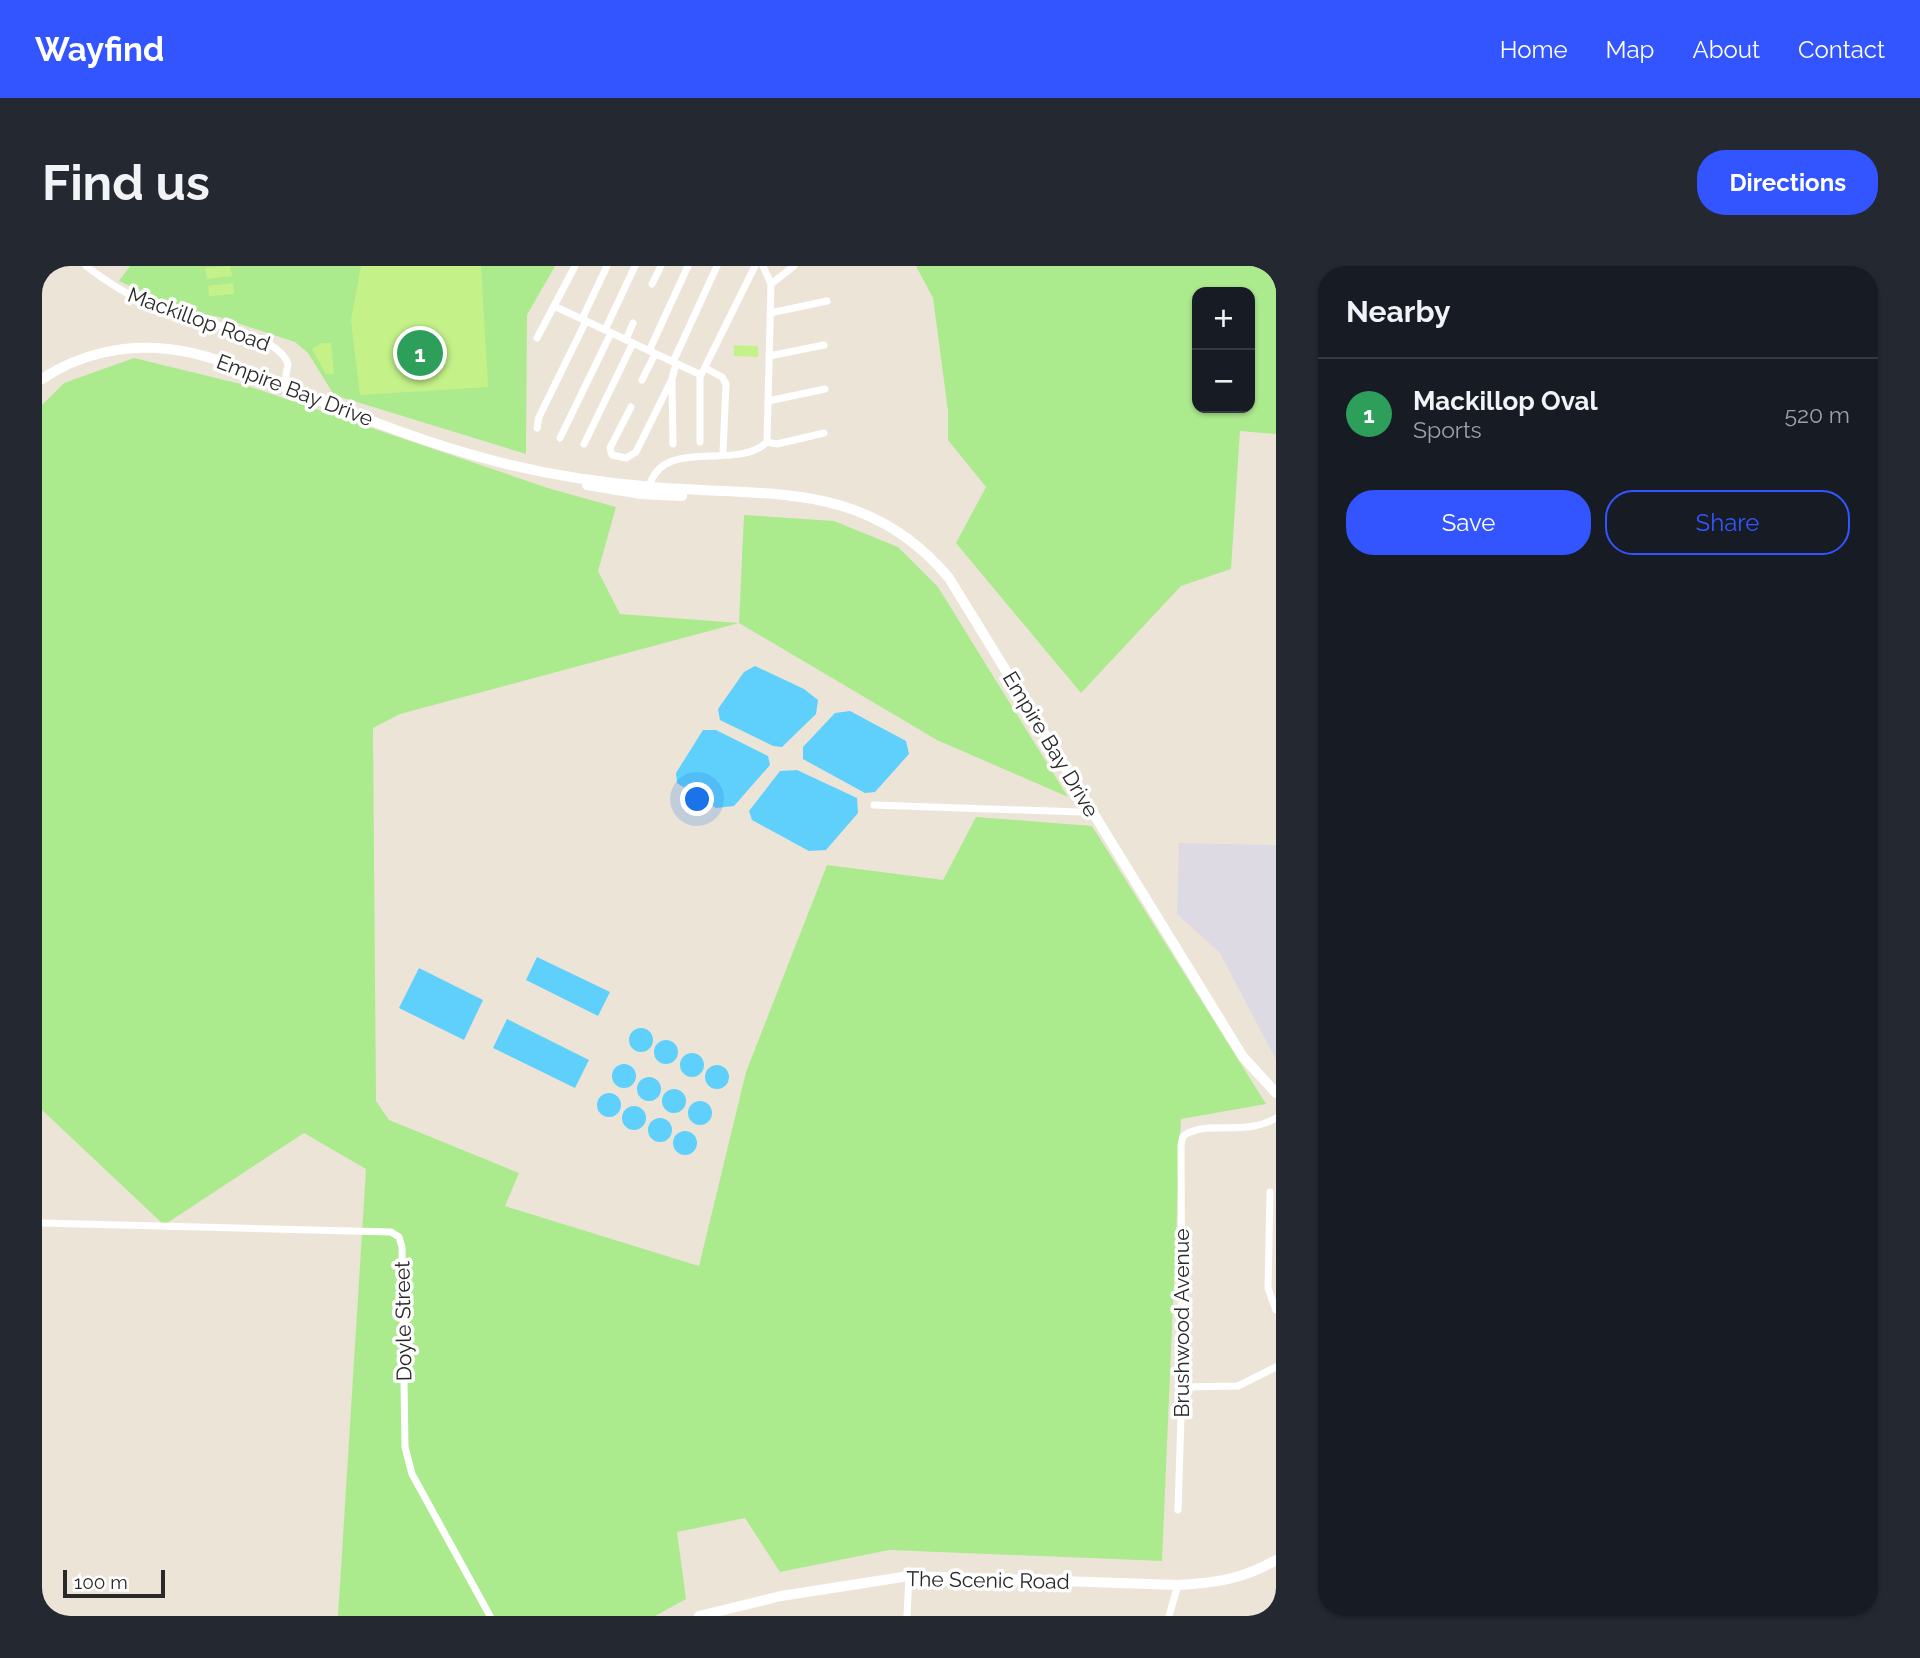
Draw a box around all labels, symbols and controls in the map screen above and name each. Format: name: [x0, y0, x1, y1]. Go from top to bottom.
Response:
text: Wayfind: [35, 30, 164, 69]
text: Home: [1500, 35, 1568, 64]
text: Map: [1606, 35, 1654, 64]
text: About: [1692, 35, 1760, 64]
text: Contact: [1798, 35, 1885, 64]
button: Directions: [1697, 150, 1878, 215]
text: Find us: [42, 154, 210, 211]
street label: Mackillop Road: [124, 282, 274, 356]
map controls: [1192, 287, 1255, 413]
button: +: [1192, 287, 1255, 350]
text: Nearby: [1346, 294, 1450, 329]
pin: 1: [397, 327, 443, 379]
street label: Empire Bay Drive: [213, 349, 377, 431]
button: −: [1192, 350, 1255, 413]
text: Mackillop Oval: [1413, 386, 1598, 416]
text: 1: [1363, 401, 1375, 428]
text: 520 m: [1784, 401, 1850, 428]
text: Sports: [1413, 416, 1482, 443]
button: Save: [1346, 490, 1591, 555]
button: Share: [1605, 490, 1850, 555]
street label: Empire Bay Drive: [998, 667, 1104, 821]
your location: [680, 782, 714, 816]
street label: Brushwood Avenue: [1169, 1228, 1194, 1418]
street label: Doyle Street: [389, 1261, 417, 1381]
street label: The Scenic Road: [906, 1566, 1070, 1594]
scale bar: [63, 1567, 164, 1599]
text: 100 m: [74, 1571, 128, 1593]

